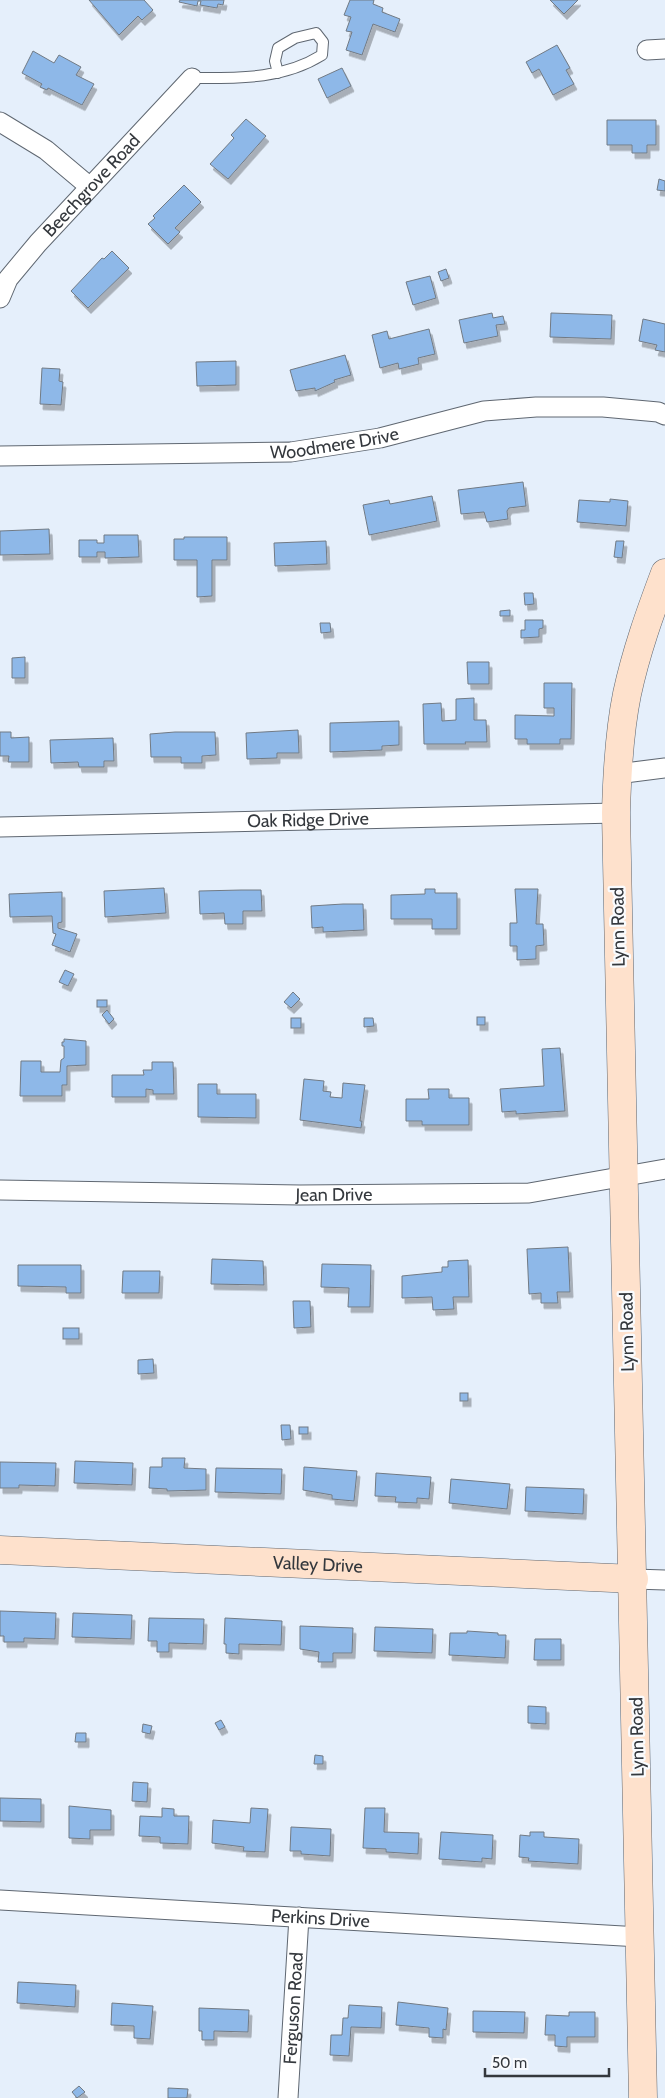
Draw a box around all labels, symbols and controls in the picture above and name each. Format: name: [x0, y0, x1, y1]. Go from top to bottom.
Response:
street label: Beechgrove Road: [38, 130, 145, 241]
street label: Woodmere Drive: [270, 423, 401, 464]
street label: Oak Ridge Drive: [247, 808, 369, 832]
street label: Lynn Road: [606, 887, 630, 967]
street label: Jean Drive: [294, 1183, 372, 1206]
street label: Lynn Road: [615, 1292, 639, 1372]
street label: Valley Drive: [272, 1551, 363, 1578]
street label: Lynn Road: [625, 1697, 649, 1777]
street label: Perkins Drive: [270, 1905, 370, 1932]
street label: Ferguson Road: [279, 1951, 308, 2065]
scale bar: [485, 2046, 609, 2078]
text: 50 m: [492, 2054, 527, 2072]

